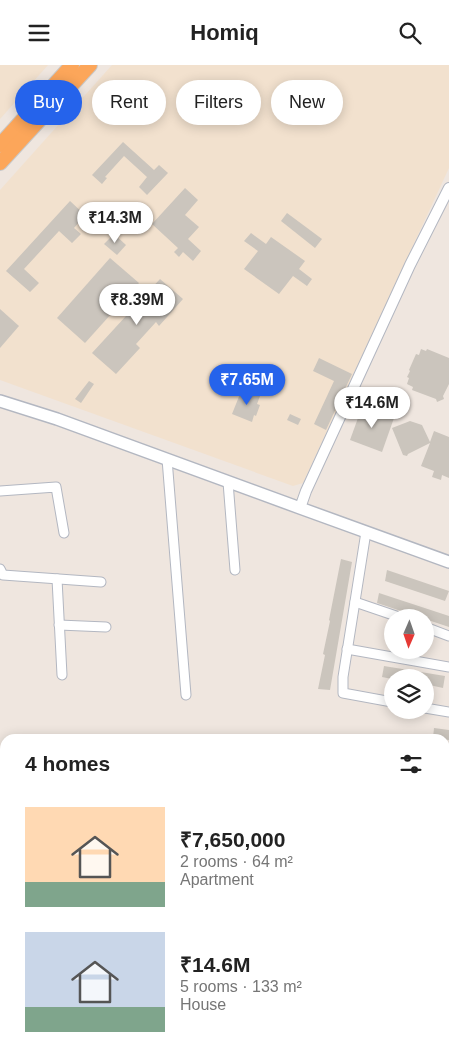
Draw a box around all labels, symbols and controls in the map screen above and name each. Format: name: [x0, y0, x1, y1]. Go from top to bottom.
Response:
icon: menu: [25, 19, 53, 47]
icon: search: [396, 19, 424, 47]
text: Homiq: [190, 20, 259, 45]
chip: Buy: [15, 80, 82, 125]
chip: Rent: [92, 80, 166, 125]
chip: Filters: [176, 80, 261, 125]
chip: New: [271, 80, 343, 125]
pin: ₹14.3M: [74, 201, 156, 244]
text: ₹14.3M: [88, 209, 142, 226]
pin: ₹8.39M: [96, 283, 178, 326]
text: ₹8.39M: [110, 291, 164, 308]
pin: ₹7.65M: [206, 363, 288, 406]
text: ₹7.65M: [220, 371, 274, 388]
pin: ₹14.6M: [331, 387, 413, 429]
text: ₹14.6M: [345, 394, 399, 411]
north arrow: [384, 609, 434, 659]
map controls: [384, 609, 434, 719]
button: layers: [384, 669, 434, 719]
icon: filters: [397, 750, 425, 778]
text: 4 homes: [25, 752, 110, 775]
icon: home: [65, 827, 125, 887]
text: ₹7,650,000: [180, 828, 285, 851]
text: 2 rooms · 64 m²: [180, 853, 293, 870]
text: Apartment: [180, 871, 254, 888]
icon: home: [65, 952, 125, 1012]
text: ₹14.6M: [180, 953, 250, 976]
text: 5 rooms · 133 m²: [180, 978, 302, 995]
text: House: [180, 996, 226, 1013]

